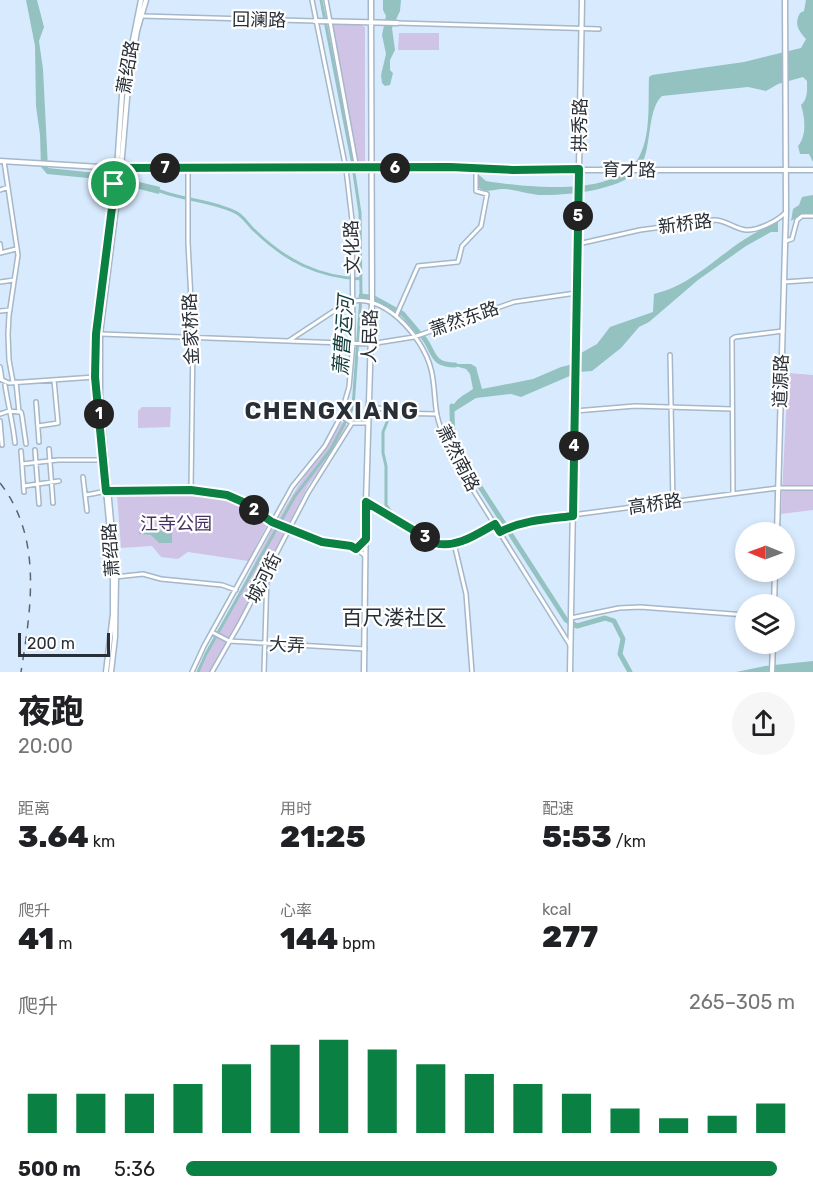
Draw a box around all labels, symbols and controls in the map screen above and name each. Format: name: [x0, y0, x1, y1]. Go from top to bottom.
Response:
street label: 回澜路: [232, 9, 286, 31]
street label: 萧绍路: [112, 39, 144, 95]
street label: 拱秀路: [569, 98, 591, 152]
pin: 7: [150, 153, 180, 183]
pin: 6: [380, 153, 410, 183]
pin: [88, 158, 139, 209]
text: 7: [160, 158, 170, 177]
text: 6: [390, 158, 400, 177]
street label: 育才路: [602, 159, 656, 181]
icon: arrive: [97, 167, 130, 200]
pin: 5: [563, 201, 593, 231]
text: 5: [573, 206, 583, 225]
street label: 新桥路: [657, 210, 713, 238]
street label: 文化路: [340, 220, 364, 274]
water label: 萧曹运河: [328, 291, 358, 377]
street label: 金家桥路: [179, 293, 203, 365]
street label: 萧然东路: [426, 297, 502, 341]
street label: 人民路: [358, 309, 382, 363]
street label: 道源路: [769, 354, 793, 408]
district label: CHENGXIANG: [245, 397, 419, 425]
pin: 1: [84, 399, 114, 429]
text: 1: [95, 404, 103, 423]
street label: 萧然南路: [432, 421, 484, 495]
pin: 4: [559, 431, 589, 461]
text: 4: [569, 436, 579, 455]
street label: 高桥路: [627, 489, 683, 519]
pin: 2: [239, 495, 269, 525]
text: 2: [249, 500, 259, 519]
park label: 江寺公园: [140, 513, 212, 535]
street label: 萧绍路: [98, 522, 124, 578]
pin: 3: [410, 522, 440, 552]
north arrow: [735, 522, 795, 582]
map controls: [735, 522, 795, 654]
text: 3: [420, 527, 430, 546]
street label: 城河街: [242, 549, 286, 607]
button: layers: [735, 594, 795, 654]
district label: 百尺溇社区: [342, 605, 447, 630]
scale bar: [18, 630, 110, 658]
street label: 大弄: [268, 633, 306, 657]
text: 200 m: [27, 634, 75, 653]
text: 夜跑: [18, 692, 84, 731]
button: share: [732, 692, 795, 755]
text: 20:00: [18, 734, 73, 758]
text: 距离: [18, 799, 50, 818]
text: 用时: [280, 799, 312, 818]
text: 配速: [542, 799, 574, 818]
text: 3.64: [18, 819, 89, 855]
text: 21:25: [280, 819, 366, 855]
text: 5:53: [542, 819, 612, 855]
text: km: [89, 832, 115, 851]
text: /km: [612, 832, 646, 851]
text: kcal: [542, 900, 571, 919]
text: 爬升: [18, 901, 50, 920]
text: 心率: [280, 901, 312, 920]
text: 277: [542, 919, 598, 955]
text: 41: [18, 921, 54, 957]
text: 144: [280, 921, 338, 957]
text: m: [54, 934, 72, 953]
text: bpm: [338, 934, 376, 953]
text: 265–305 m: [689, 990, 795, 1014]
text: 爬升: [18, 994, 58, 1018]
text: 500 m: [18, 1157, 81, 1181]
text: 5:36: [114, 1157, 155, 1181]

